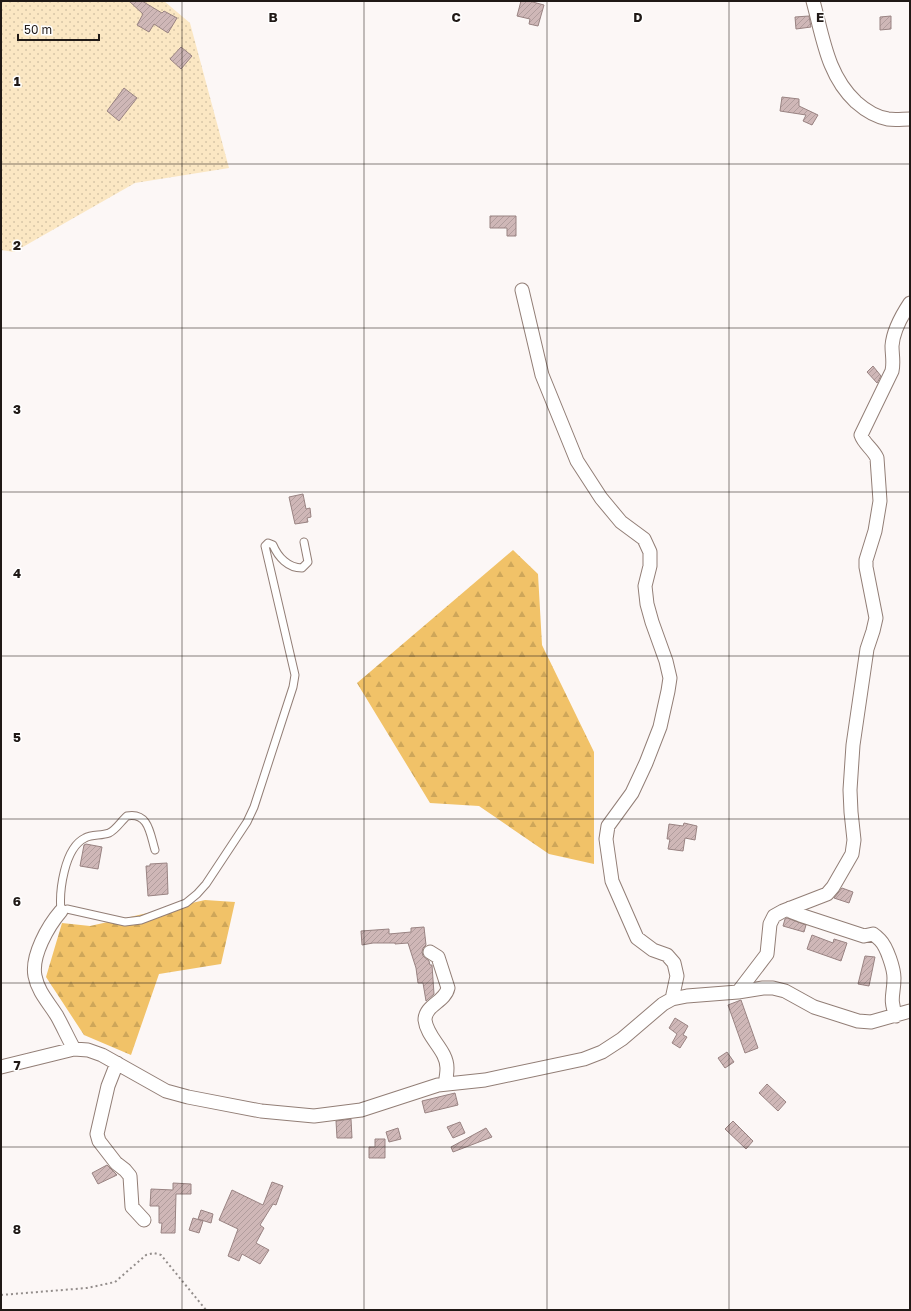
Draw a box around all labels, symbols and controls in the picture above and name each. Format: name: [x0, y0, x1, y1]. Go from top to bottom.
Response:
text: B: [268, 9, 278, 25]
text: C: [451, 9, 461, 25]
text: D: [633, 9, 643, 25]
text: E: [816, 9, 824, 25]
scale bar: [18, 16, 99, 42]
text: 50 m: [24, 22, 52, 37]
text: 1: [14, 73, 21, 89]
text: 2: [13, 237, 21, 253]
text: 3: [13, 401, 21, 417]
text: 4: [13, 565, 21, 581]
text: 5: [13, 729, 21, 745]
text: 6: [13, 893, 21, 909]
text: 7: [13, 1057, 21, 1073]
text: 8: [13, 1221, 21, 1237]

